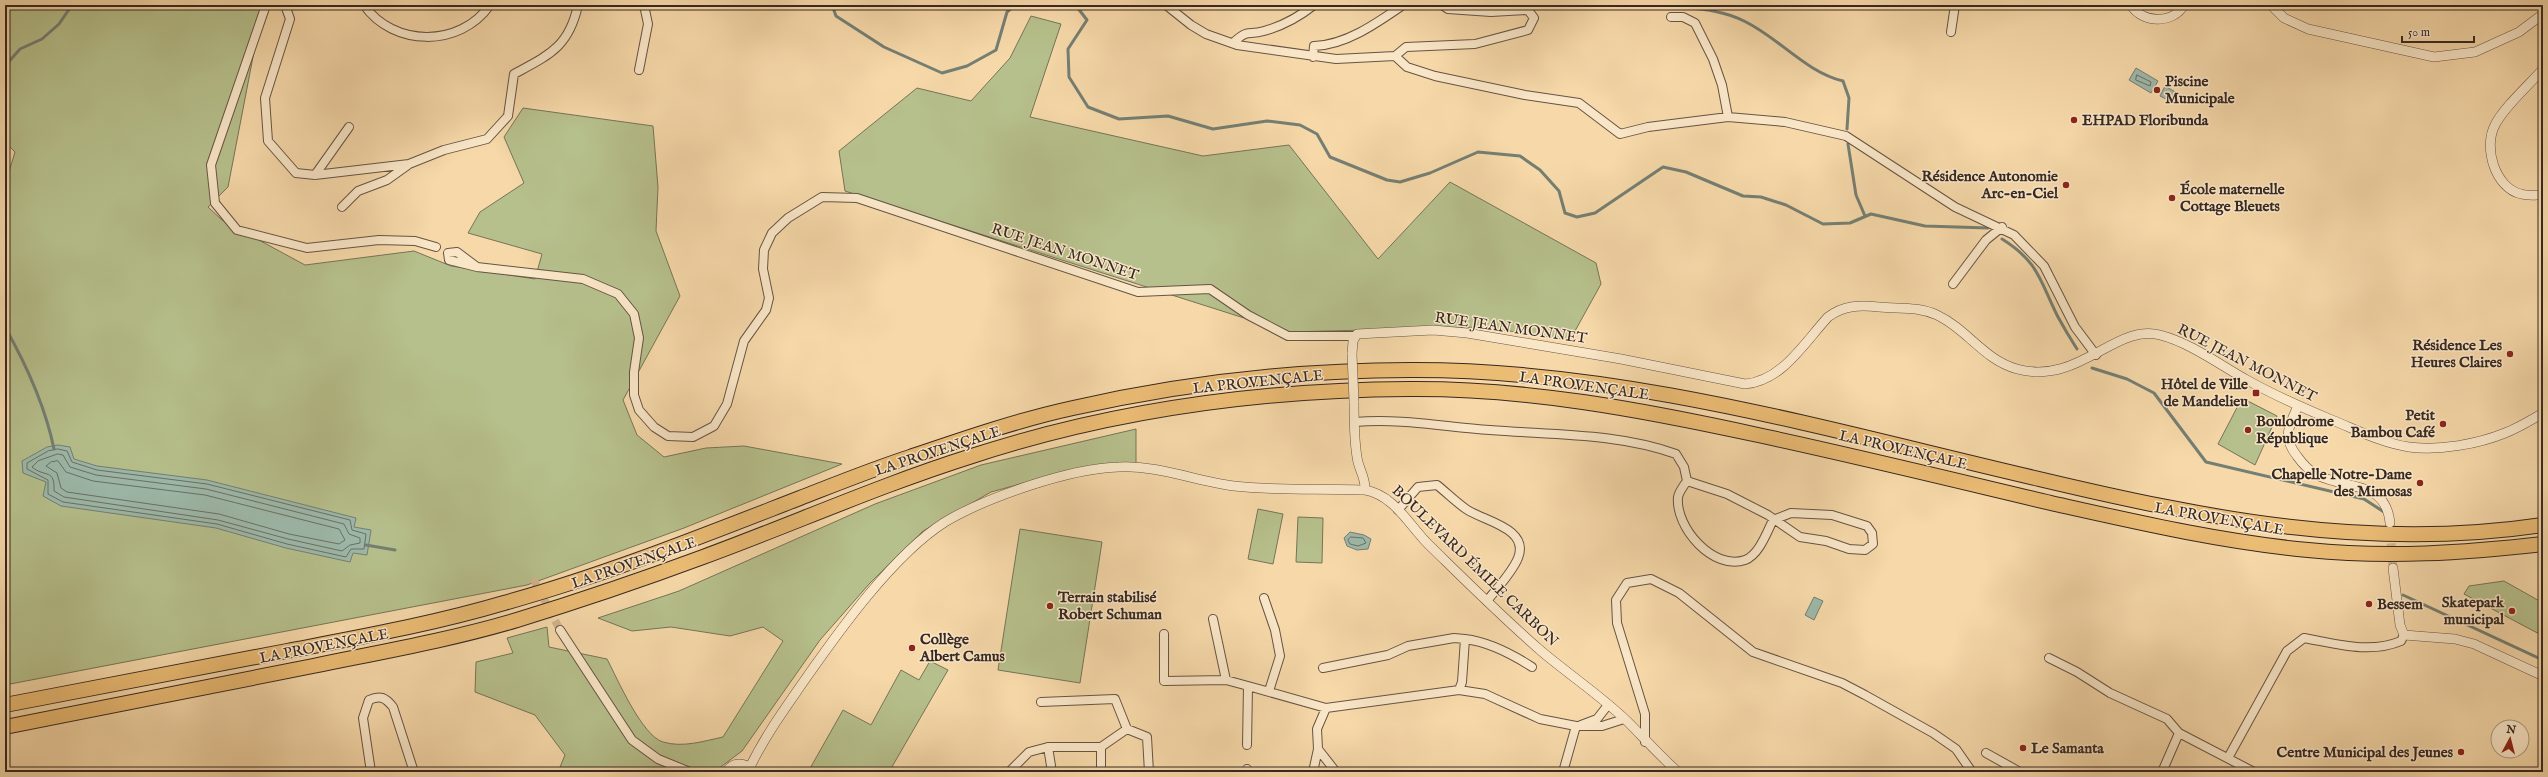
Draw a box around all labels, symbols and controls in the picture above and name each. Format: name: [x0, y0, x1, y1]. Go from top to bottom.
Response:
scale bar: [2402, 18, 2474, 44]
text: 50 m: [2408, 25, 2430, 40]
place label: Piscine Municipale: [2165, 72, 2235, 108]
marker: Piscine Municipale: [2152, 85, 2162, 95]
place label: EHPAD Floribunda: [2082, 111, 2209, 130]
marker: EHPAD Floribunda: [2069, 115, 2079, 125]
place label: Résidence Autonomie Arc-en-Ciel: [1922, 167, 2059, 203]
marker: Résidence Autonomie Arc-en-Ciel: [2061, 180, 2071, 190]
place label: École maternelle Cottage Bleuets: [2180, 180, 2285, 216]
marker: École maternelle Cottage Bleuets: [2167, 193, 2177, 203]
street label: RUE JEAN MONNET: [989, 219, 1141, 285]
street label: RUE JEAN MONNET: [1434, 308, 1588, 348]
street label: RUE JEAN MONNET: [2174, 320, 2320, 406]
place label: Résidence Les Heures Claires: [2411, 336, 2503, 372]
marker: Résidence Les Heures Claires: [2505, 349, 2515, 359]
street label: LA PROVENÇALE: [1192, 366, 1324, 398]
street label: LA PROVENÇALE: [1518, 367, 1650, 405]
place label: Hôtel de Ville de Mandelieu: [2161, 375, 2248, 411]
marker: Hôtel de Ville de Mandelieu: [2251, 388, 2261, 398]
place label: Petit Bambou Café: [2350, 406, 2436, 442]
place label: Boulodrome République: [2256, 412, 2334, 448]
marker: Petit Bambou Café: [2438, 419, 2448, 429]
street label: LA PROVENÇALE: [873, 422, 1003, 480]
marker: Boulodrome République: [2243, 425, 2253, 435]
street label: LA PROVENÇALE: [1837, 426, 1969, 474]
place label: Chapelle Notre-Dame des Mimosas: [2271, 465, 2413, 501]
marker: Chapelle Notre-Dame des Mimosas: [2415, 478, 2425, 488]
street label: BOULEVARD ÉMILE CARBON: [1388, 481, 1562, 651]
street label: LA PROVENÇALE: [2153, 498, 2285, 540]
street label: LA PROVENÇALE: [569, 533, 699, 593]
place label: Terrain stabilisé Robert Schuman: [1057, 588, 1162, 624]
place label: Skatepark municipal: [2442, 593, 2505, 629]
place label: Bessem: [2377, 595, 2423, 614]
marker: Bessem: [2364, 599, 2374, 609]
marker: Terrain stabilisé Robert Schuman: [1045, 601, 1055, 611]
marker: Skatepark municipal: [2507, 606, 2517, 616]
street label: LA PROVENÇALE: [258, 624, 390, 668]
place label: Collège Albert Camus: [919, 630, 1006, 666]
marker: Collège Albert Camus: [907, 643, 917, 653]
north arrow: [2490, 719, 2530, 759]
text: N: [2505, 722, 2517, 738]
place label: Le Samanta: [2031, 739, 2104, 758]
marker: Le Samanta: [2018, 743, 2028, 753]
place label: Centre Municipal des Jeunes: [2277, 743, 2454, 762]
marker: Centre Municipal des Jeunes: [2456, 747, 2466, 757]

